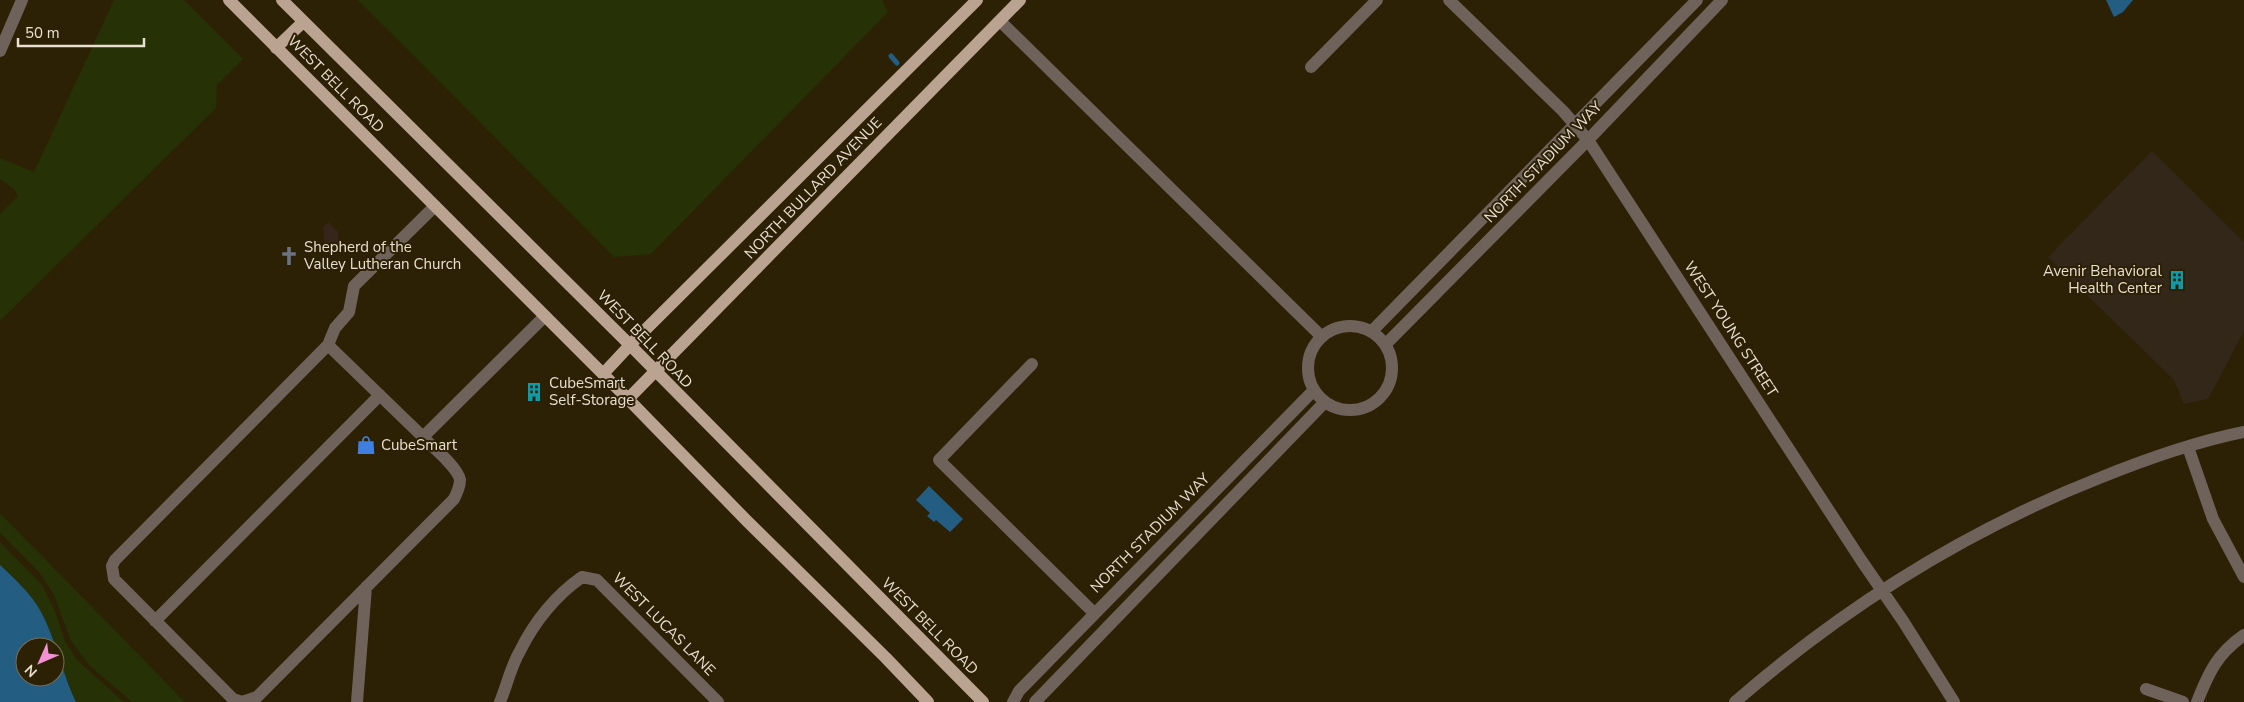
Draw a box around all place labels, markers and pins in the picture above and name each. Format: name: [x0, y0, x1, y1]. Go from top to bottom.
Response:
place label: Shepherd of the Valley Lutheran Church: [303, 237, 461, 274]
church icon: Shepherd of the Valley Lutheran Church: [278, 245, 300, 267]
place label: Avenir Behavioral Health Center: [2043, 261, 2163, 298]
building icon: Avenir Behavioral Health Center: [2166, 269, 2188, 291]
place label: CubeSmart Self-Storage: [549, 373, 634, 410]
building icon: CubeSmart Self-Storage: [523, 381, 545, 403]
shop icon: CubeSmart: [355, 434, 377, 456]
place label: CubeSmart: [381, 435, 458, 455]

